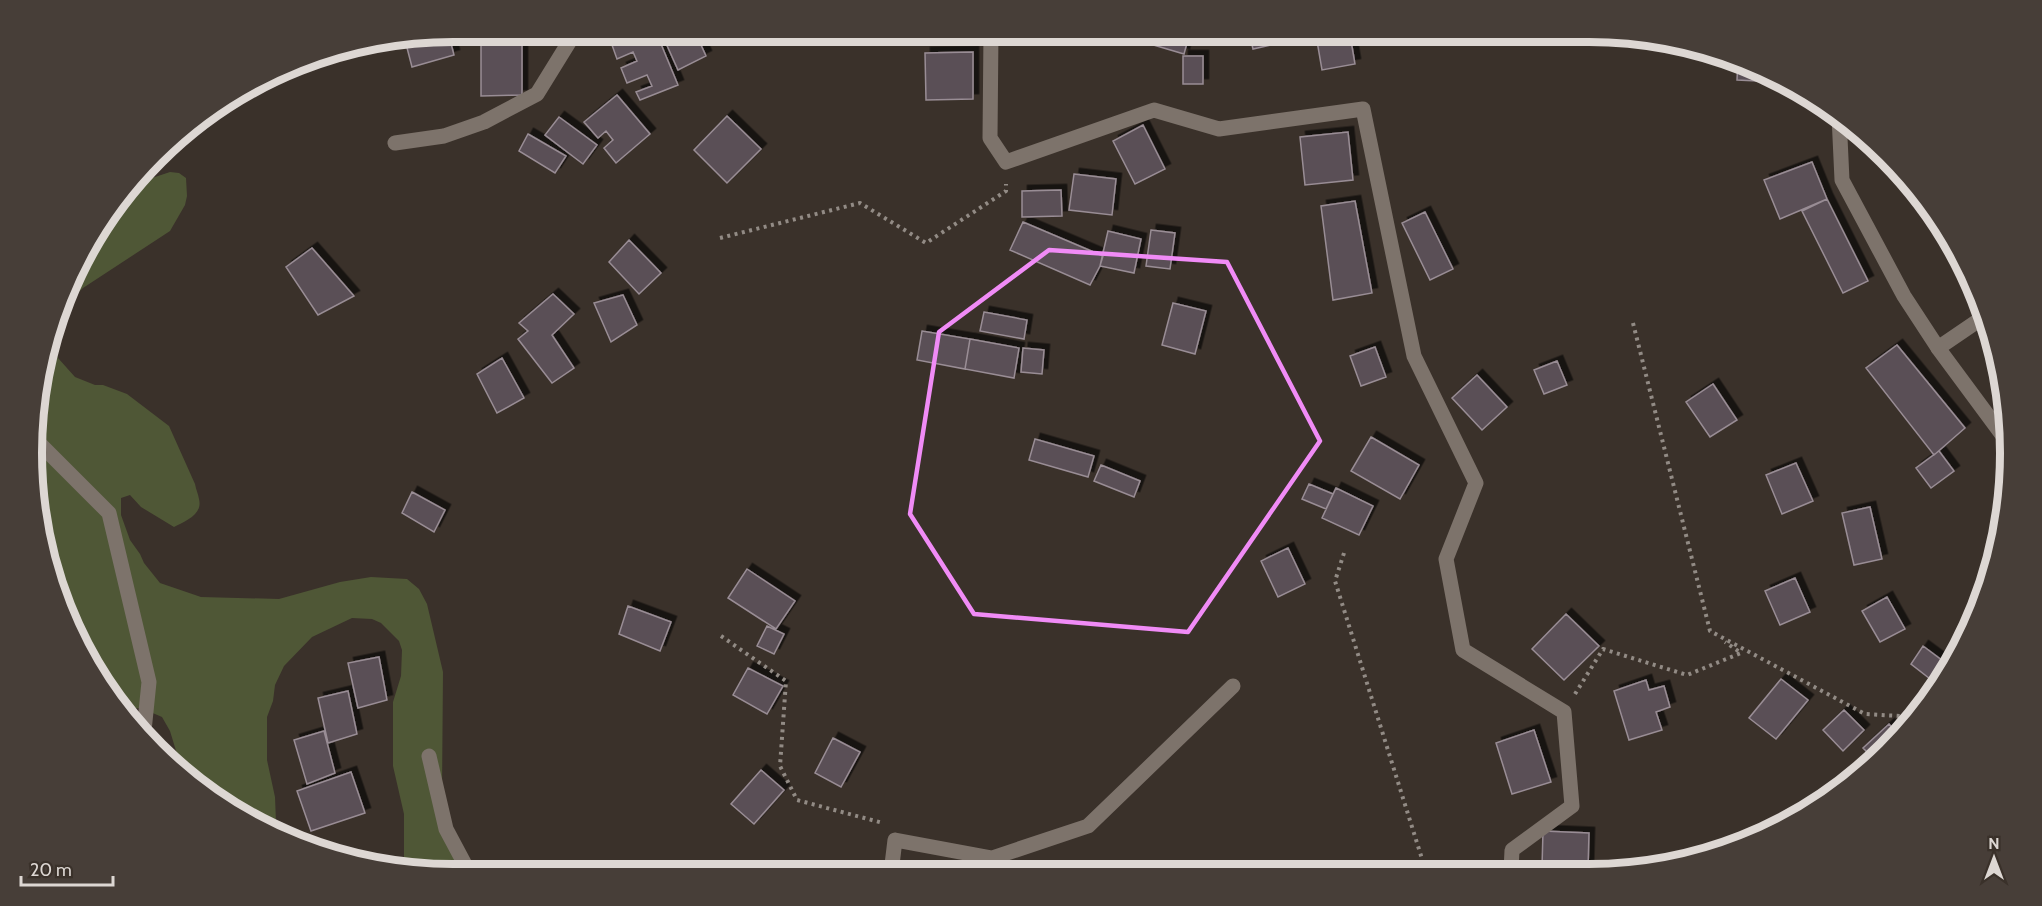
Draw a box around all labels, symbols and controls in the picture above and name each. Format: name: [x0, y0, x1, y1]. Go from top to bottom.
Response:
north arrow: [1964, 828, 2024, 888]
text: N: [1988, 834, 2000, 853]
scale bar: [21, 849, 112, 887]
text: 20 m: [30, 859, 72, 881]

